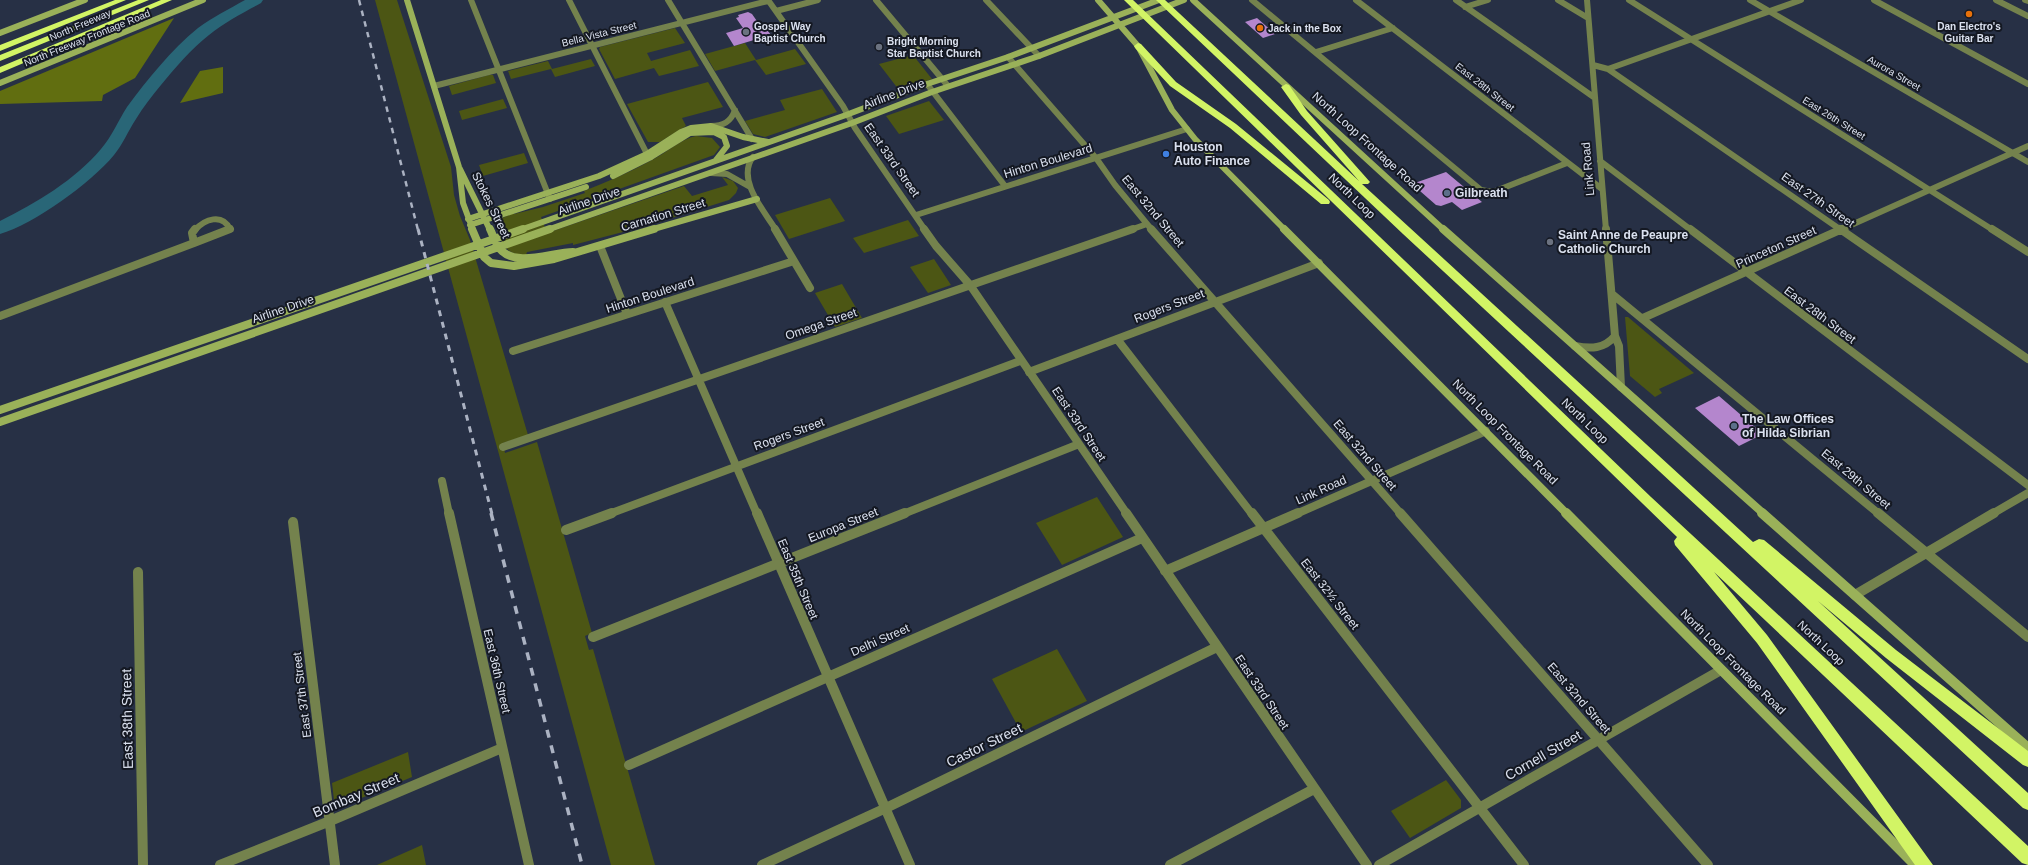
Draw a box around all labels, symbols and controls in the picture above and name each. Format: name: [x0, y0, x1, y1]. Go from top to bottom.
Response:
street label: North Freeway: [48, 7, 112, 43]
street label: North Freeway Frontage Road: [22, 8, 152, 68]
marker: Dan Electro's Guitar Bar: [1964, 9, 1974, 19]
street label: Bella Vista Street: [561, 19, 638, 49]
place label: Gospel Way Baptist Church: [754, 21, 826, 44]
place label: Dan Electro's Guitar Bar: [1937, 21, 2001, 44]
marker: Jack in the Box: [1255, 23, 1265, 33]
place label: Jack in the Box: [1268, 23, 1342, 34]
marker: Gospel Way Baptist Church: [741, 27, 751, 37]
place label: Bright Morning Star Baptist Church: [887, 36, 981, 59]
marker: Bright Morning Star Baptist Church: [874, 42, 884, 52]
street label: Aurora Street: [1865, 53, 1923, 93]
street label: East 28th Street: [1453, 61, 1517, 114]
street label: Airline Drive: [861, 76, 927, 112]
street label: North Loop Frontage Road: [1309, 89, 1425, 195]
street label: East 26th Street: [1801, 94, 1868, 142]
street label: East 33rd Street: [861, 120, 923, 200]
place label: Houston Auto Finance: [1174, 140, 1250, 168]
street label: Hinton Boulevard: [1002, 141, 1094, 181]
street label: Link Road: [1579, 141, 1597, 197]
marker: Houston Auto Finance: [1161, 149, 1171, 159]
street label: Stokes Street: [469, 170, 513, 241]
street label: North Loop: [1326, 170, 1378, 222]
street label: East 27th Street: [1779, 170, 1858, 231]
street label: East 32nd Street: [1119, 172, 1188, 250]
street label: Airline Drive: [556, 184, 622, 218]
place label: Gilbreath: [1455, 186, 1508, 200]
marker: Gilbreath: [1442, 188, 1452, 198]
street label: Carnation Street: [619, 195, 707, 234]
street label: Princeton Street: [1734, 223, 1819, 271]
place label: Saint Anne de Peaupre Catholic Church: [1558, 228, 1689, 256]
marker: Saint Anne de Peaupre Catholic Church: [1545, 237, 1555, 247]
street label: Hinton Boulevard: [604, 274, 696, 316]
street label: East 28th Street: [1781, 284, 1859, 347]
street label: Rogers Street: [1132, 286, 1207, 326]
street label: Airline Drive: [250, 292, 316, 326]
street label: Omega Street: [783, 305, 859, 343]
street label: North Loop Frontage Road: [1450, 377, 1560, 487]
street label: East 33rd Street: [1049, 384, 1109, 464]
street label: North Loop: [1559, 395, 1611, 447]
place label: The Law Offices of Hilda Sibrian: [1742, 412, 1834, 440]
street label: Rogers Street: [752, 415, 827, 453]
street label: East 32nd Street: [1330, 417, 1400, 494]
marker: The Law Offices of Hilda Sibrian: [1729, 421, 1739, 431]
street label: East 29th Street: [1819, 446, 1894, 512]
street label: Link Road: [1293, 473, 1349, 507]
street label: Europa Street: [806, 504, 881, 545]
street label: East 35th Street: [775, 537, 822, 622]
street label: East 32½ Street: [1298, 556, 1362, 633]
street label: North Loop Frontage Road: [1678, 607, 1788, 717]
street label: North Loop: [1795, 618, 1848, 669]
street label: Delhi Street: [849, 621, 912, 659]
street label: East 36th Street: [480, 627, 514, 715]
street label: East 37th Street: [290, 651, 314, 739]
street label: East 33rd Street: [1232, 652, 1292, 732]
street label: East 32nd Street: [1544, 660, 1614, 737]
street label: East 38th Street: [118, 669, 136, 769]
street label: Castor Street: [943, 720, 1025, 770]
street label: Cornell Street: [1502, 727, 1584, 783]
street label: Bombay Street: [310, 770, 402, 820]

